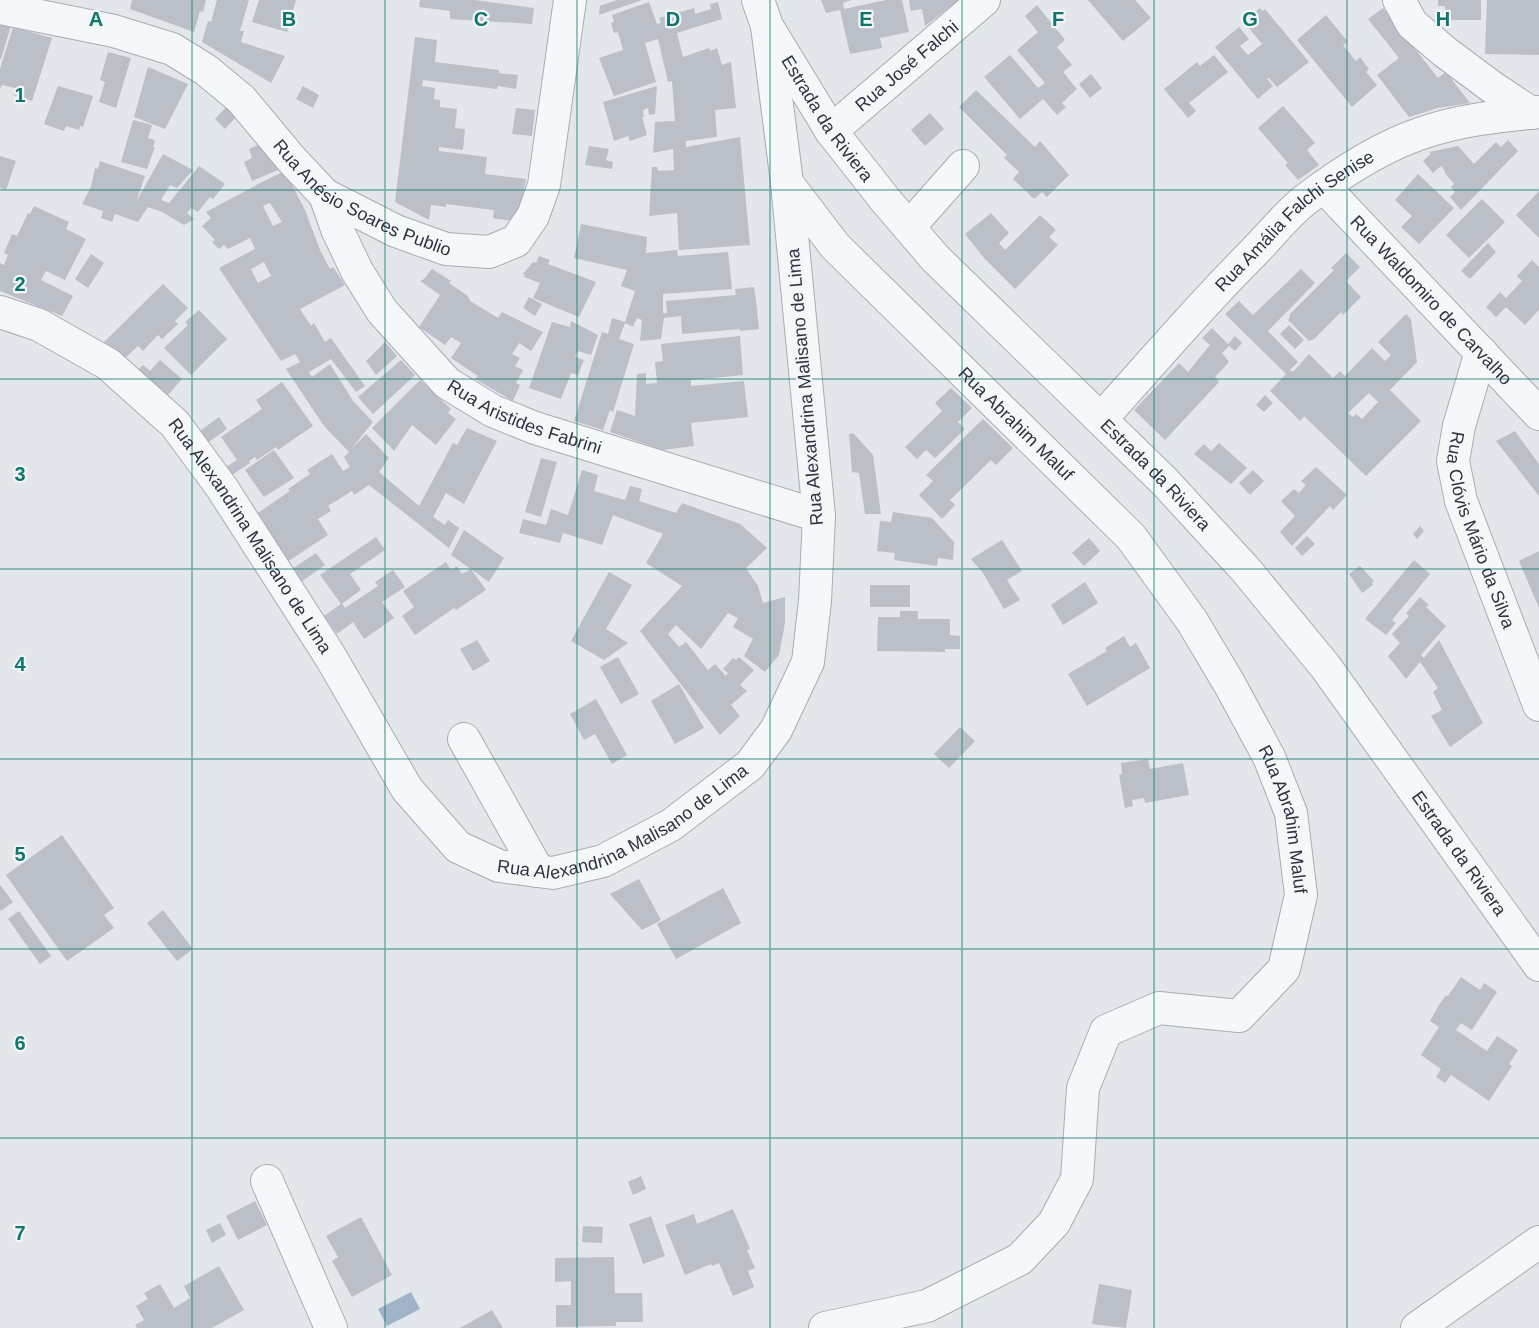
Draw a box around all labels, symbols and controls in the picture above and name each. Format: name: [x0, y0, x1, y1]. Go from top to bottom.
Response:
text: A: [89, 8, 103, 30]
text: B: [282, 8, 296, 30]
text: C: [474, 8, 488, 30]
text: D: [666, 8, 680, 30]
text: E: [859, 8, 873, 30]
text: F: [1052, 8, 1064, 30]
text: G: [1242, 8, 1258, 30]
text: H: [1436, 8, 1450, 30]
street label: Rua José Falchi: [851, 16, 963, 116]
street label: Estrada da Riviera: [777, 52, 878, 186]
text: 1: [14, 84, 26, 106]
street label: Rua Anésio Soares Publio: [269, 135, 454, 260]
street label: Rua Amália Falchi Senise: [1211, 146, 1378, 296]
street label: Rua Waldomiro de Carvalho: [1346, 212, 1516, 389]
street label: Rua Alexandrina Malisano de Lima: [783, 247, 827, 526]
text: 2: [14, 273, 26, 295]
street label: Rua Abrahim Maluf: [954, 363, 1078, 485]
street label: Rua Aristides Fabrini: [444, 376, 604, 458]
street label: Rua Alexandrina Malisano de Lima: [164, 414, 336, 658]
street label: Estrada da Riviera: [1097, 415, 1215, 535]
street label: Rua Clóvis Mário da Silva: [1442, 430, 1519, 632]
text: 3: [14, 463, 26, 485]
text: 4: [14, 653, 26, 675]
street label: Rua Abrahim Maluf: [1254, 742, 1311, 896]
street label: Rua Alexandrina Malisano de Lima: [496, 760, 753, 883]
street label: Estrada da Riviera: [1408, 787, 1511, 920]
text: 5: [14, 843, 26, 865]
text: 6: [14, 1032, 26, 1054]
text: 7: [14, 1222, 26, 1244]

